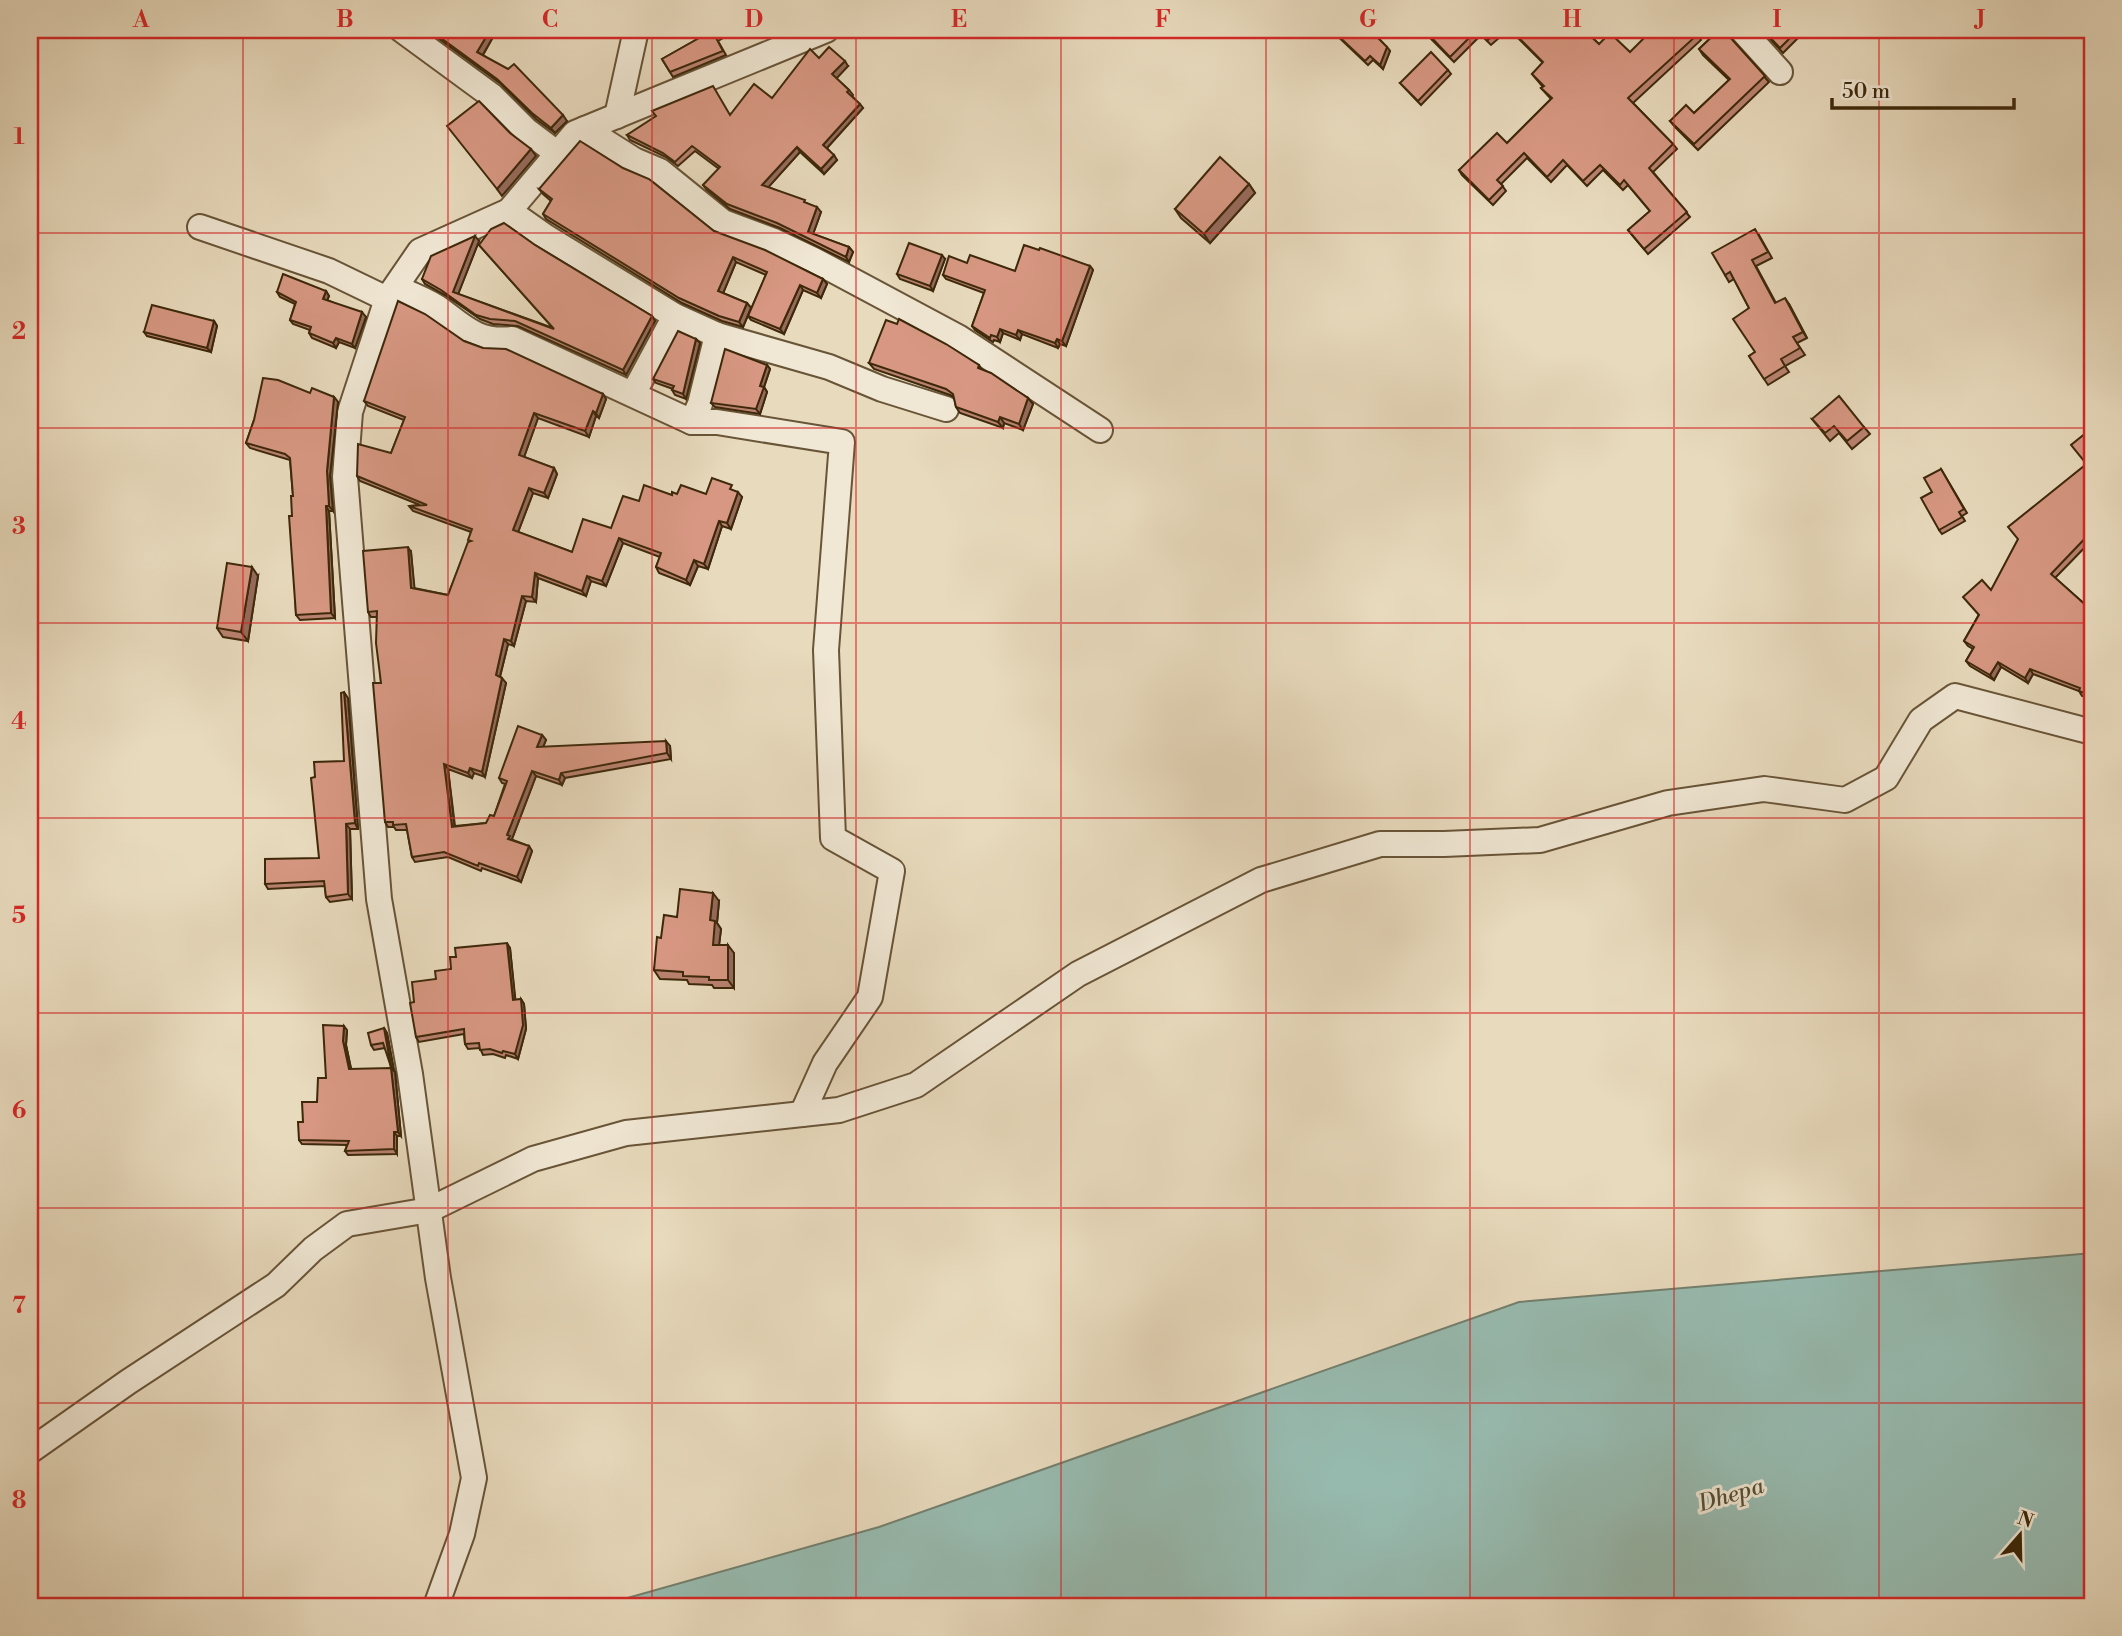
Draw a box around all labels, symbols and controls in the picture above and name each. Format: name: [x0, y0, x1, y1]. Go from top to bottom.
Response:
text: A: [132, 6, 150, 34]
text: B: [336, 6, 354, 34]
text: C: [542, 6, 558, 34]
text: D: [745, 6, 763, 34]
text: E: [951, 6, 967, 34]
text: F: [1155, 6, 1171, 34]
text: G: [1359, 6, 1377, 34]
text: H: [1563, 6, 1582, 34]
text: I: [1773, 6, 1782, 34]
text: J: [1974, 6, 1986, 34]
scale bar: [1832, 66, 2014, 110]
text: 50 m: [1842, 79, 1890, 105]
text: 1: [13, 123, 25, 151]
text: 2: [12, 318, 26, 346]
text: 3: [12, 513, 26, 541]
text: 4: [11, 708, 27, 736]
text: 5: [12, 902, 26, 930]
text: 6: [12, 1097, 26, 1125]
text: 7: [12, 1292, 26, 1320]
water label: Dhepa: [1694, 1472, 1767, 1518]
text: 8: [12, 1487, 26, 1515]
north arrow: [1986, 1500, 2056, 1570]
text: N: [2014, 1506, 2037, 1534]

